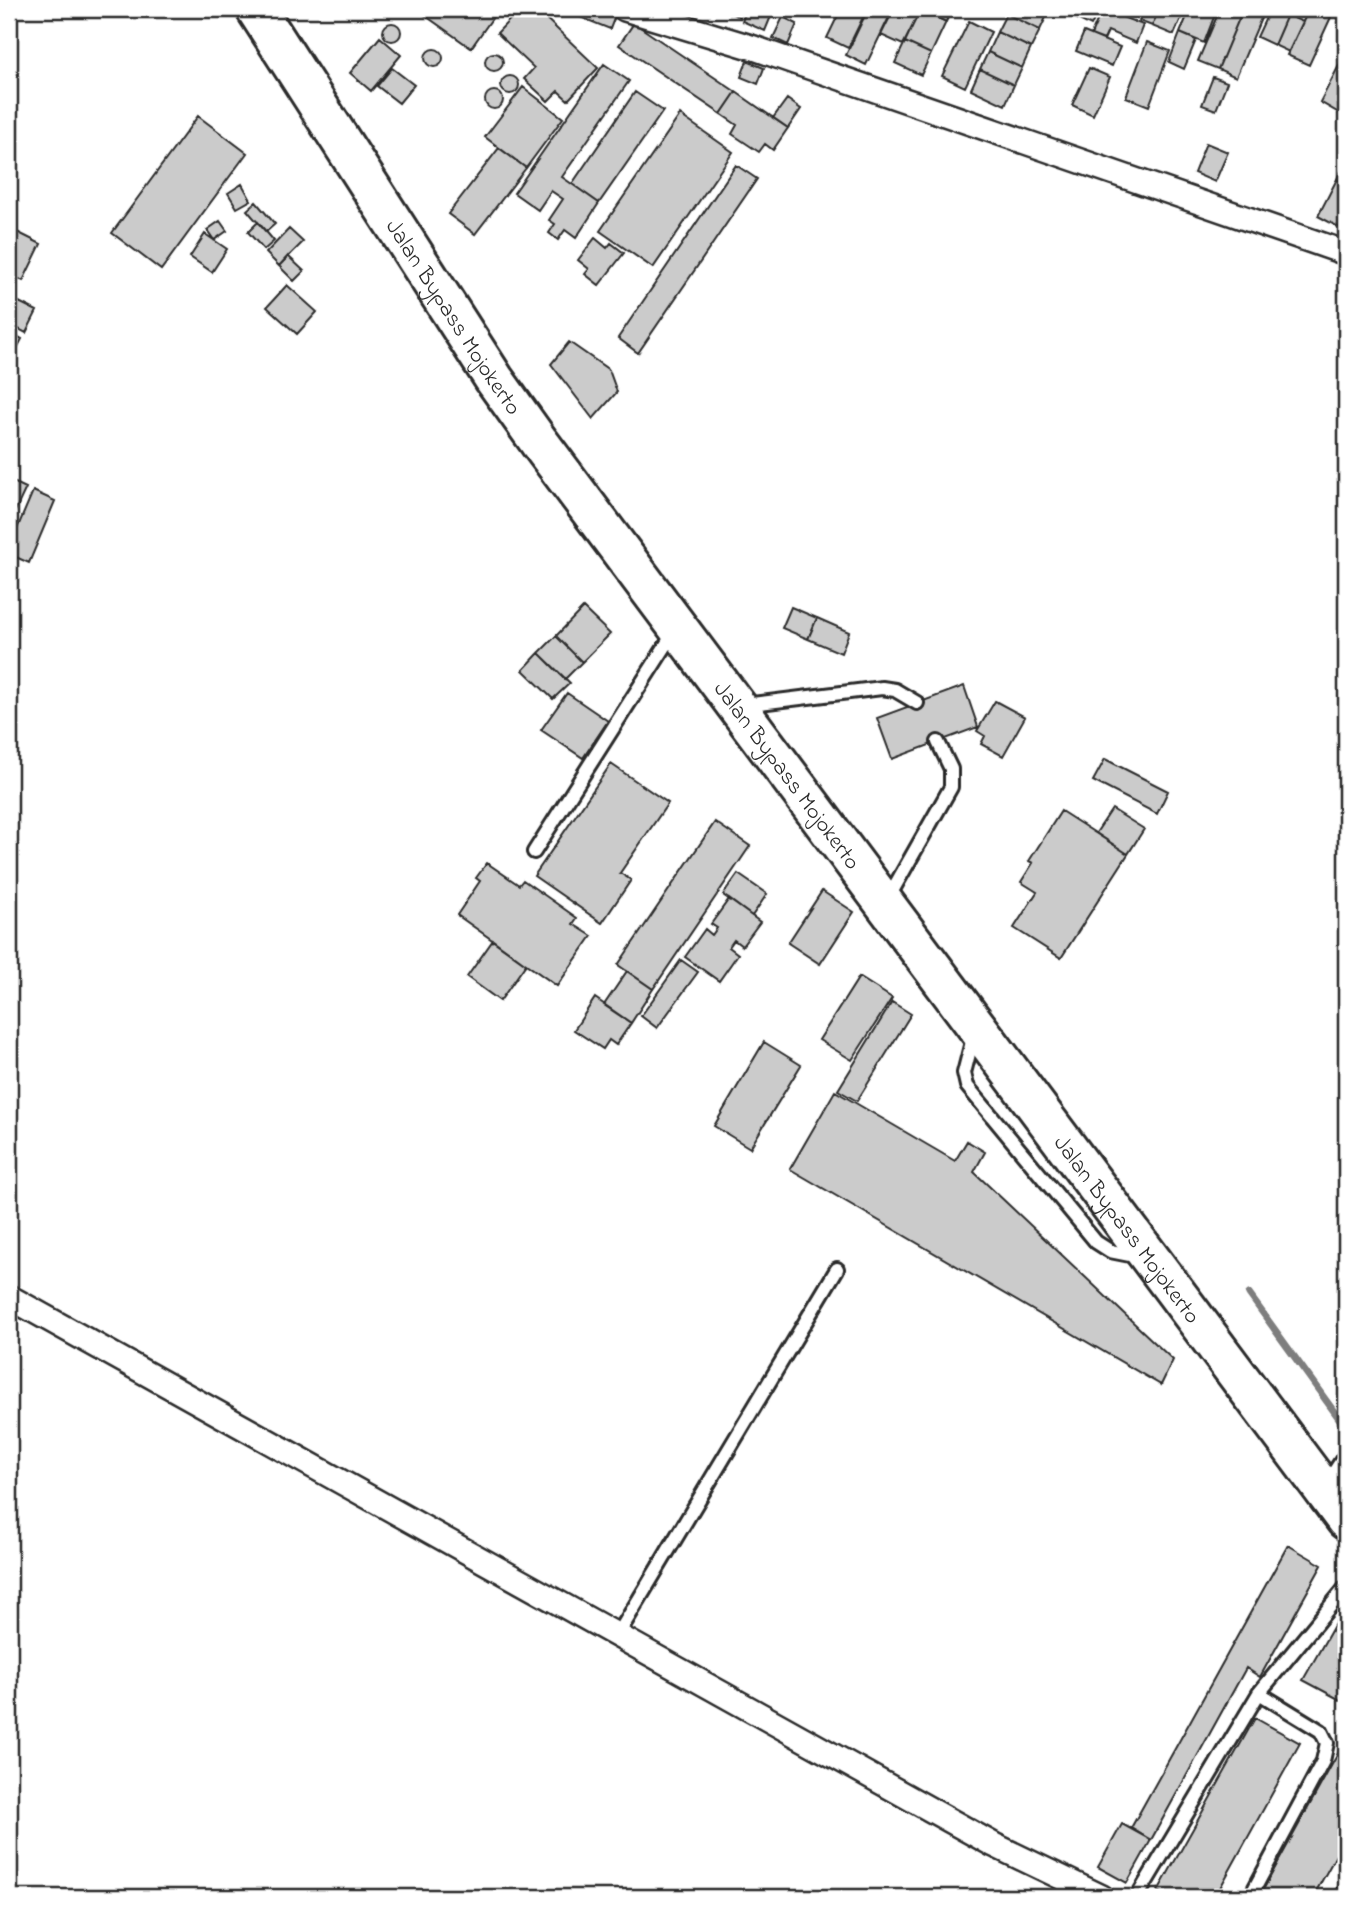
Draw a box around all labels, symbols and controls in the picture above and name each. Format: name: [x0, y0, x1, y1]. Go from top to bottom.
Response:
street label: Jalan Bypass Mojokerto: [376, 213, 529, 423]
street label: Jalan Bypass Mojokerto: [705, 675, 868, 877]
street label: Jalan Bypass Mojokerto: [1044, 1129, 1207, 1331]

